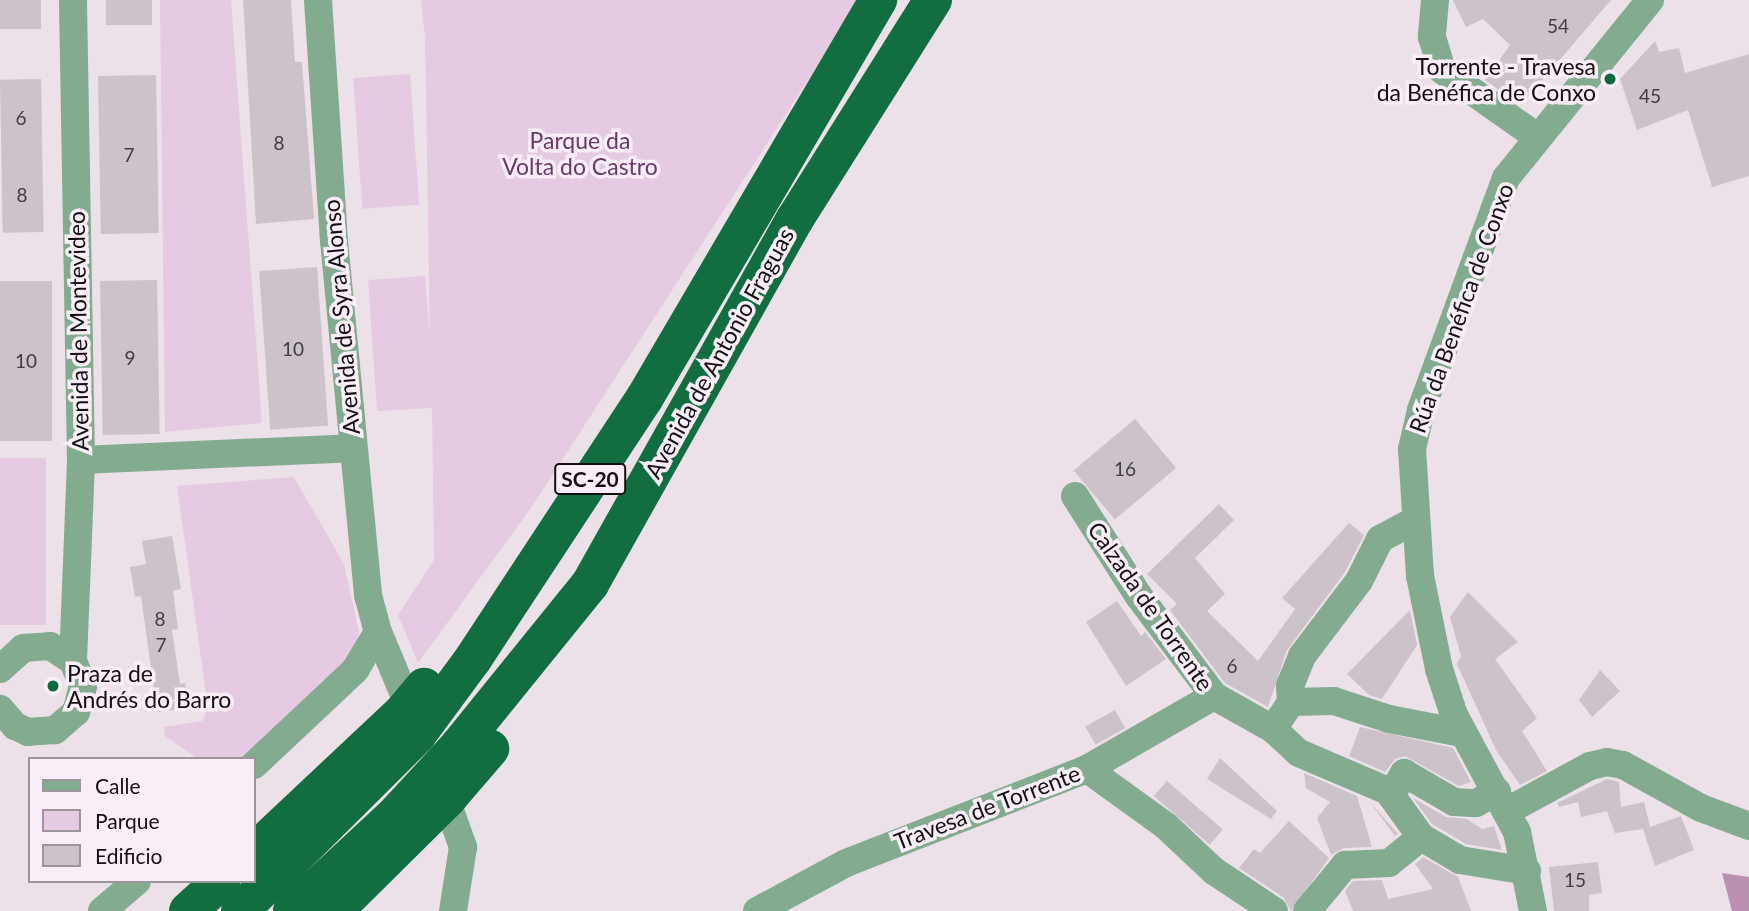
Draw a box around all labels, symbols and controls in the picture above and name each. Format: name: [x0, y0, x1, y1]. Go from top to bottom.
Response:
house number: 54: [1547, 15, 1569, 37]
place label: Torrente - Travesa da Benéfica de Conxo: [1377, 52, 1596, 106]
marker: Torrente - Travesa da Benéfica de Conxo: [1602, 71, 1618, 87]
house number: 45: [1639, 85, 1661, 107]
house number: 6: [15, 107, 27, 129]
park label: Parque da Volta do Castro: [502, 126, 658, 180]
house number: 8: [273, 132, 285, 154]
house number: 7: [123, 144, 135, 166]
street label: Rúa da Benéfica de Conxo: [1403, 180, 1519, 436]
house number: 8: [16, 184, 28, 206]
street label: Avenida de Syra Alonso: [317, 198, 365, 436]
street label: Avenida de Montevideo: [62, 211, 94, 451]
street label: Avenida de Antonio Fraguas: [638, 223, 800, 483]
house number: 10: [282, 338, 304, 360]
house number: 9: [124, 347, 136, 369]
house number: 10: [15, 350, 37, 372]
house number: 16: [1114, 458, 1136, 480]
road number: SC-20: [553, 462, 627, 496]
street label: Calzada de Torrente: [1082, 516, 1220, 696]
house number: 8: [154, 608, 166, 630]
house number: 7: [155, 634, 167, 656]
house number: 6: [1226, 655, 1238, 677]
place label: Praza de Andrés do Barro: [67, 659, 231, 713]
marker: Praza de Andrés do Barro: [45, 678, 61, 694]
legend: [28, 757, 256, 883]
street label: Travesa de Torrente: [890, 759, 1084, 855]
text: Calle: [95, 773, 140, 798]
text: Parque: [95, 808, 160, 833]
text: Edificio: [95, 843, 162, 868]
house number: 15: [1564, 869, 1586, 891]

